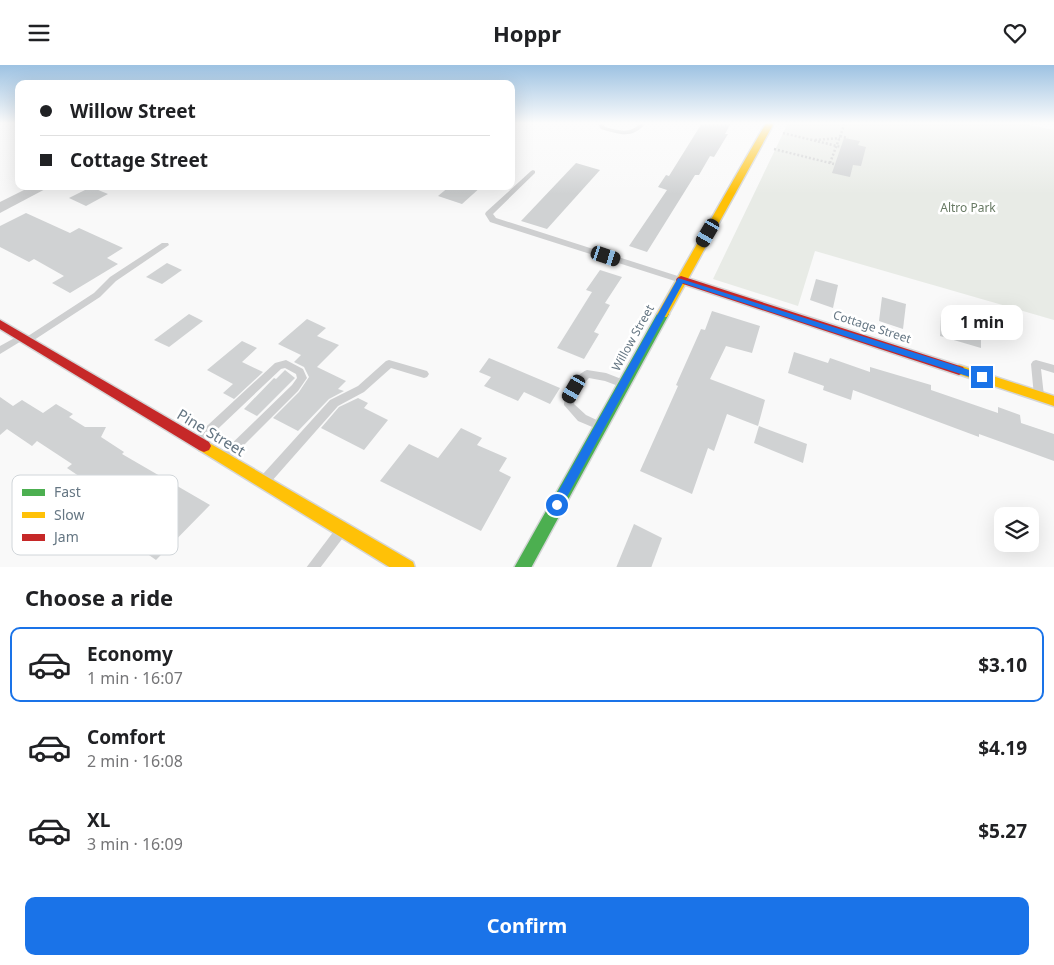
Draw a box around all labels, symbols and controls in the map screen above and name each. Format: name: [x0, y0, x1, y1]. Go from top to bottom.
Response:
text: Hoppr: [493, 18, 561, 48]
icon: menu: [25, 19, 53, 47]
icon: heart: [1001, 19, 1029, 47]
text: Willow Street: [70, 98, 196, 124]
text: Cottage Street: [70, 147, 208, 173]
park label: Altro Park: [940, 199, 996, 216]
car: [694, 216, 721, 250]
car: [589, 244, 622, 268]
street label: Willow Street: [607, 301, 658, 374]
callout: 1 min: [941, 305, 1023, 339]
street label: Cottage Street: [831, 306, 914, 347]
text: 1 min: [960, 311, 1004, 333]
route end: [971, 366, 993, 388]
car: [560, 372, 587, 406]
street label: Pine Street: [174, 404, 250, 461]
legend: [12, 475, 178, 555]
text: Fast: [54, 482, 81, 501]
route start: [546, 494, 568, 516]
text: Slow: [54, 505, 85, 524]
map controls: [994, 507, 1039, 552]
button: layers: [994, 507, 1039, 552]
text: Jam: [52, 527, 79, 546]
text: Choose a ride: [25, 582, 173, 612]
text: Economy: [87, 641, 173, 667]
icon: car: [27, 642, 72, 687]
text: $3.10: [978, 652, 1027, 678]
text: 1 min · 16:07: [87, 667, 183, 689]
text: Comfort: [87, 724, 166, 750]
icon: car: [27, 725, 72, 770]
text: $4.19: [978, 735, 1027, 761]
text: 2 min · 16:08: [87, 750, 183, 772]
text: XL: [87, 807, 110, 833]
icon: car: [27, 808, 72, 853]
text: $5.27: [978, 818, 1027, 844]
text: 3 min · 16:09: [87, 833, 183, 855]
button: Confirm: [25, 897, 1029, 955]

